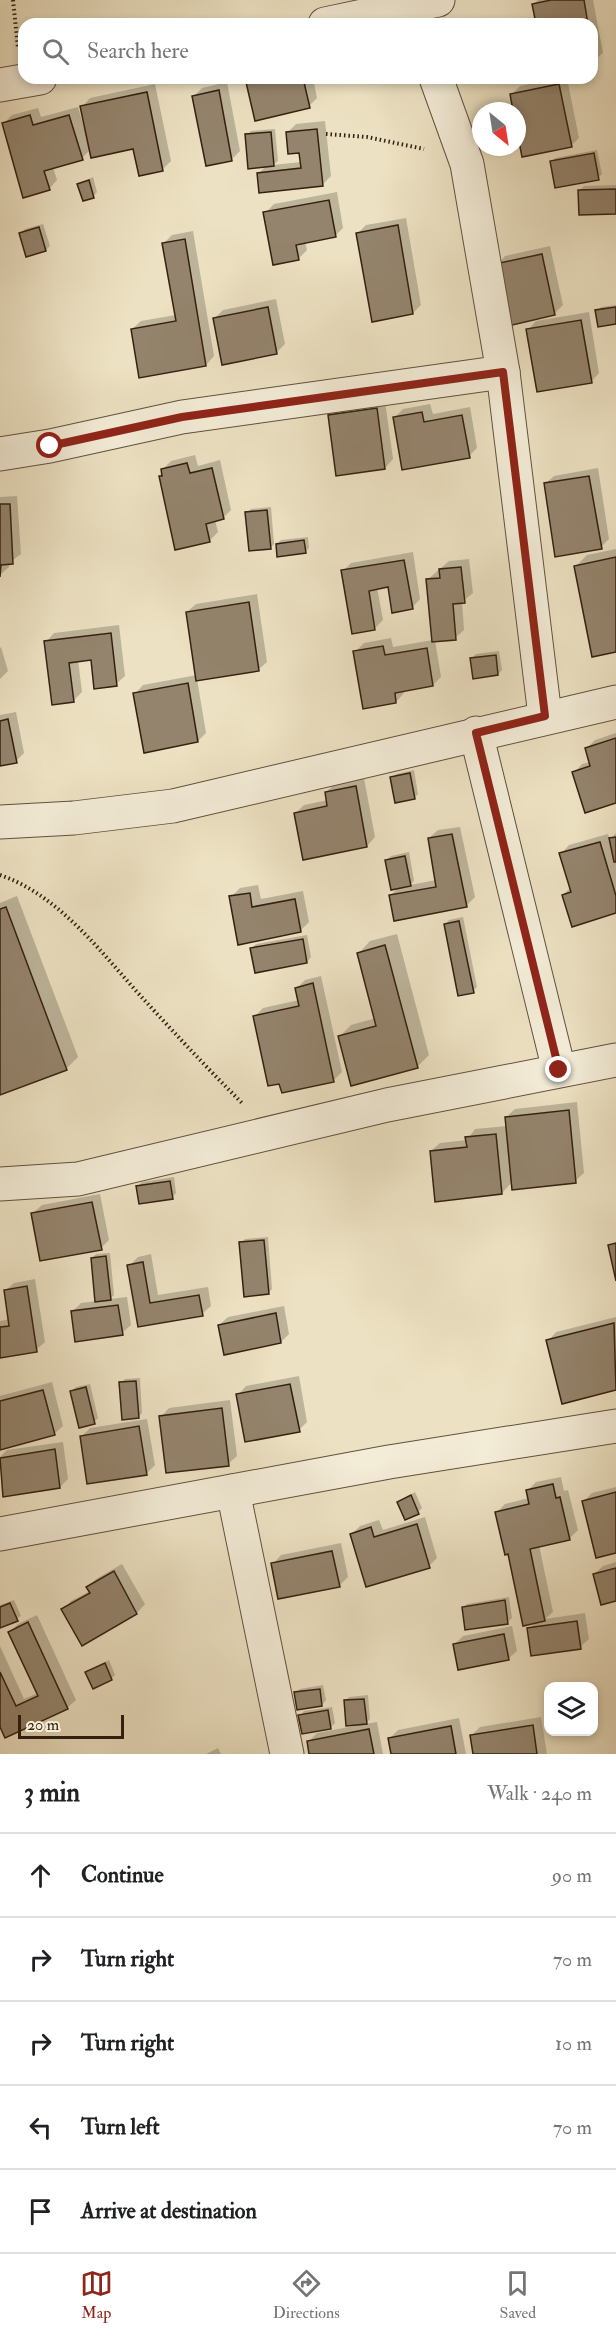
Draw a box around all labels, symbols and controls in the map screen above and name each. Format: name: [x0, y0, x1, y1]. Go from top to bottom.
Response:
search box: [18, 18, 598, 84]
icon: search: [39, 35, 72, 68]
text: Search here: [87, 37, 189, 65]
north arrow: [472, 102, 526, 156]
route start: [36, 432, 62, 458]
route end: [545, 1056, 571, 1082]
map controls: [544, 1682, 598, 1736]
button: layers: [544, 1682, 598, 1736]
scale bar: [18, 1712, 124, 1740]
text: 20 m: [27, 1715, 59, 1735]
text: 3 min: [24, 1777, 80, 1809]
text: Walk · 240 m: [487, 1781, 592, 1806]
icon: ahead: [24, 1859, 57, 1892]
text: Continue: [81, 1861, 164, 1889]
text: 90 m: [552, 1863, 592, 1888]
icon: right: [24, 1943, 57, 1976]
text: Turn right: [81, 1945, 174, 1973]
text: 70 m: [553, 1947, 592, 1972]
icon: right: [24, 2027, 57, 2060]
text: Turn right: [81, 2029, 174, 2057]
text: 10 m: [555, 2031, 592, 2056]
icon: left: [24, 2111, 57, 2144]
text: Turn left: [81, 2113, 160, 2141]
text: 70 m: [553, 2115, 592, 2140]
icon: arrive: [24, 2195, 57, 2228]
text: Arrive at destination: [81, 2197, 257, 2225]
tab: Map: [80, 2267, 113, 2323]
tab: Directions: [273, 2267, 340, 2323]
tab: Saved: [500, 2267, 536, 2323]

